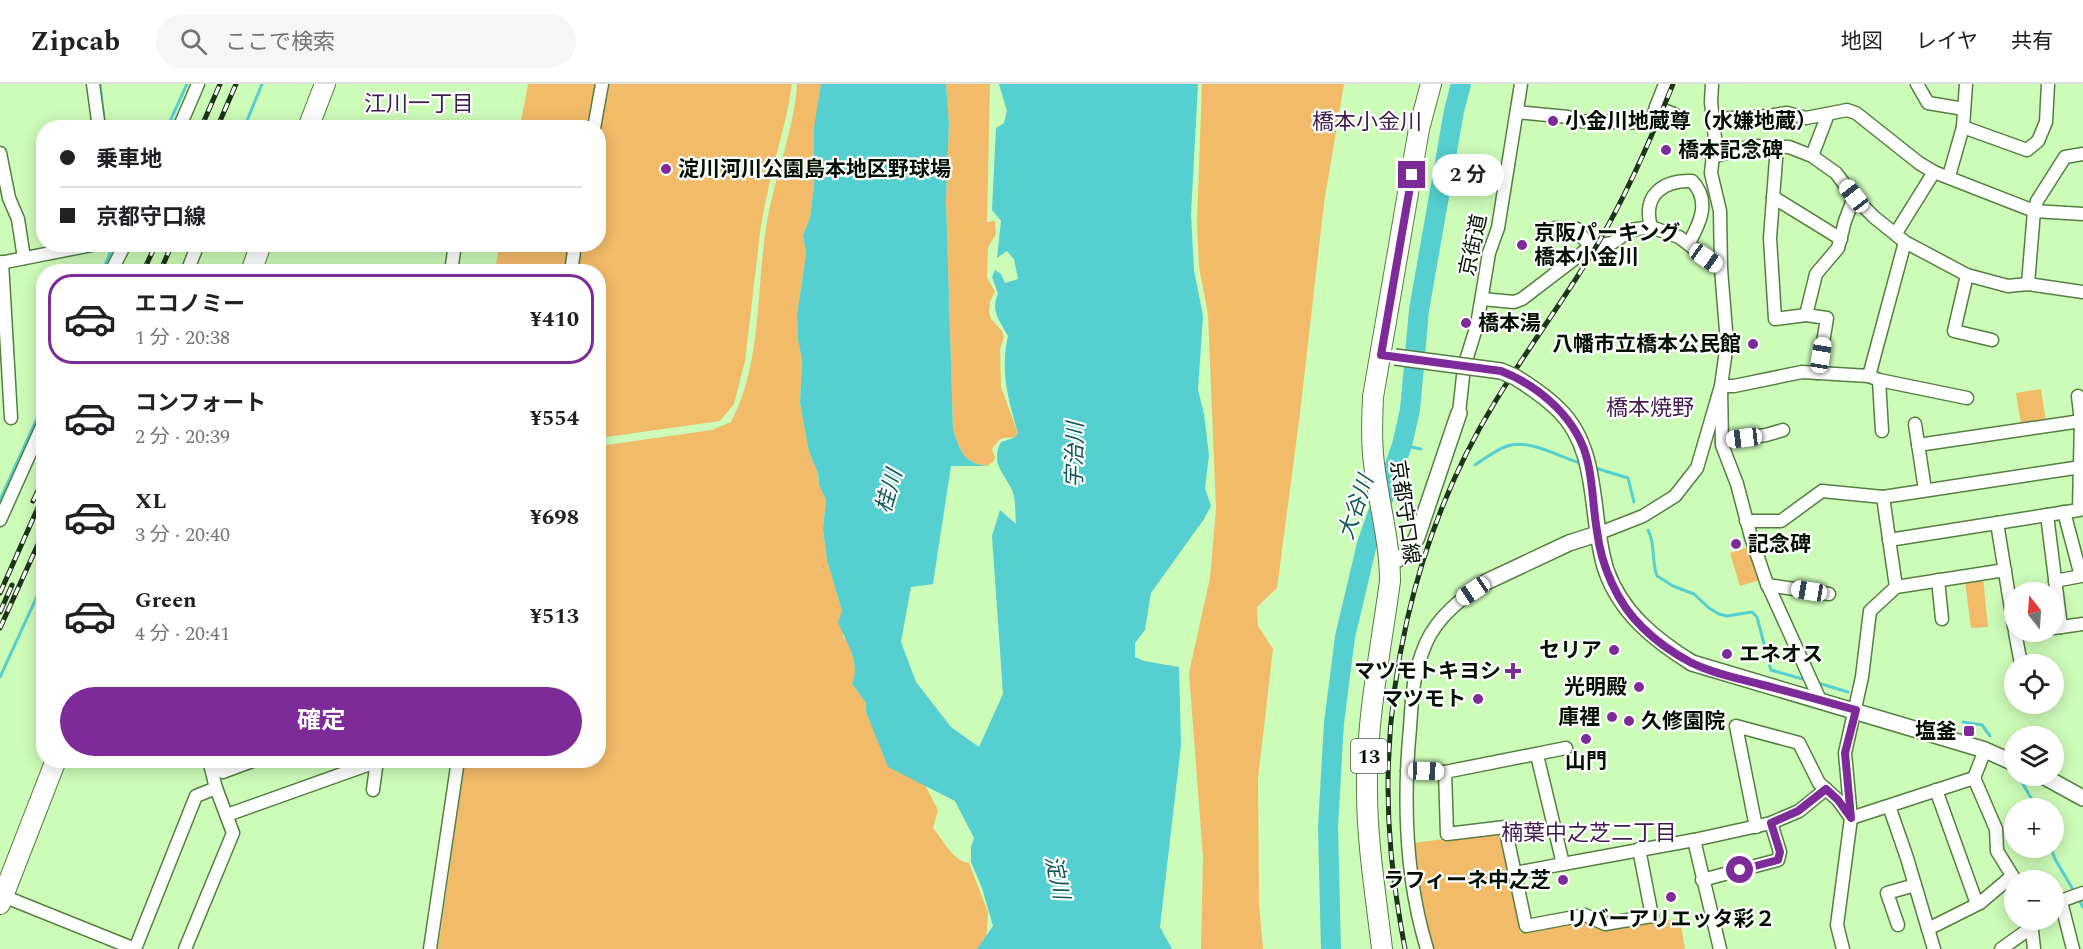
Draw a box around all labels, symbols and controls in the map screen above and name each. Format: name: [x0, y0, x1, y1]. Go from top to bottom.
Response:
search box: [156, 14, 576, 68]
text: Zipcab: [30, 20, 120, 63]
icon: search: [177, 25, 210, 58]
text: ここで検索: [225, 26, 335, 59]
text: 地図: [1841, 26, 1883, 58]
text: レイヤ: [1916, 26, 1978, 58]
text: 共有: [2011, 26, 2053, 58]
district label: 江川一丁目: [364, 88, 474, 121]
district label: 橋本小金川: [1312, 106, 1422, 139]
place label: 小金川地蔵尊（水嫌地蔵）: [1565, 106, 1817, 138]
marker: 小金川地蔵尊（水嫌地蔵）: [1546, 114, 1560, 128]
place label: 橋本記念碑: [1678, 135, 1783, 167]
text: 乗車地: [96, 143, 162, 176]
marker: 橋本記念碑: [1659, 143, 1673, 157]
place label: 淀川河川公園島本地区野球場: [678, 154, 951, 186]
callout: 2 分: [1433, 154, 1505, 196]
text: 2 分: [1450, 160, 1486, 190]
route end: [1398, 161, 1425, 188]
marker: 淀川河川公園島本地区野球場: [659, 162, 673, 176]
car: [1836, 176, 1872, 216]
text: 京都守口線: [96, 201, 206, 234]
street label: 京街道: [1452, 211, 1496, 279]
place label: 京阪パーキング 橋本小金川: [1534, 218, 1680, 274]
marker: 京阪パーキング 橋本小金川: [1515, 238, 1529, 252]
car: [1686, 240, 1726, 276]
text: エコノミー: [135, 288, 245, 321]
icon: car: [63, 292, 117, 346]
text: ¥410: [530, 303, 579, 336]
place label: 橋本湯: [1478, 308, 1541, 340]
marker: 橋本湯: [1459, 316, 1473, 330]
text: 1 分 · 20:38: [135, 323, 230, 353]
place label: 八幡市立橋本公民館: [1552, 329, 1741, 361]
car: [1809, 336, 1833, 374]
marker: 八幡市立橋本公民館: [1746, 337, 1760, 351]
text: コンフォート: [135, 387, 266, 420]
icon: car: [63, 391, 117, 445]
district label: 橋本焼野: [1606, 392, 1694, 425]
text: ¥554: [530, 402, 579, 435]
water label: 宇治川: [1058, 420, 1093, 488]
text: 2 分 · 20:39: [135, 422, 230, 452]
car: [1725, 427, 1763, 449]
street label: 京都守口線: [1381, 458, 1427, 566]
water label: 桂川: [868, 464, 912, 517]
water label: 大谷川: [1330, 469, 1383, 544]
text: XL: [135, 485, 166, 518]
icon: car: [63, 490, 117, 544]
text: ¥698: [530, 501, 579, 534]
text: 3 分 · 20:40: [135, 520, 230, 550]
place label: 記念碑: [1748, 529, 1811, 561]
marker: 記念碑: [1729, 537, 1743, 551]
car: [1453, 573, 1493, 609]
car: [1790, 579, 1828, 603]
north arrow: [2004, 582, 2064, 642]
map controls: [2004, 582, 2064, 930]
text: Green: [135, 584, 197, 617]
icon: car: [63, 589, 117, 643]
text: ¥513: [530, 600, 579, 633]
text: 4 分 · 20:41: [135, 619, 230, 649]
place label: セリア: [1539, 635, 1602, 667]
place label: エネオス: [1739, 639, 1823, 671]
marker: セリア: [1607, 643, 1621, 657]
marker: エネオス: [1720, 647, 1734, 661]
button: locate: [2004, 654, 2064, 714]
place label: マツモトキヨシ: [1354, 656, 1501, 688]
marker: マツモトキヨシ: [1506, 664, 1520, 678]
place label: 光明殿: [1564, 672, 1627, 704]
marker: 光明殿: [1632, 680, 1646, 694]
place label: マツモト: [1382, 684, 1466, 716]
button: 確定: [60, 687, 582, 756]
marker: マツモト: [1471, 692, 1485, 706]
place label: 庫裡: [1558, 702, 1600, 734]
place label: 久修園院: [1641, 706, 1725, 738]
marker: 庫裡: [1605, 710, 1619, 724]
marker: 久修園院: [1622, 714, 1636, 728]
place label: 塩釜: [1915, 716, 1957, 748]
marker: 塩釜: [1962, 724, 1976, 738]
button: layers: [2004, 726, 2064, 786]
marker: 山門: [1579, 732, 1593, 746]
road number: 13: [1351, 739, 1387, 773]
place label: 山門: [1565, 746, 1607, 778]
car: [1408, 761, 1444, 781]
button: +: [2004, 798, 2064, 858]
district label: 楠葉中之芝二丁目: [1501, 817, 1677, 850]
water label: 淀川: [1036, 852, 1078, 904]
route start: [1726, 856, 1753, 883]
place label: ラフィーネ中之芝: [1383, 865, 1551, 897]
button: −: [2004, 870, 2064, 930]
marker: ラフィーネ中之芝: [1556, 873, 1570, 887]
marker: リバーアリエッタ彩２: [1664, 890, 1678, 904]
place label: リバーアリエッタ彩２: [1566, 904, 1776, 936]

